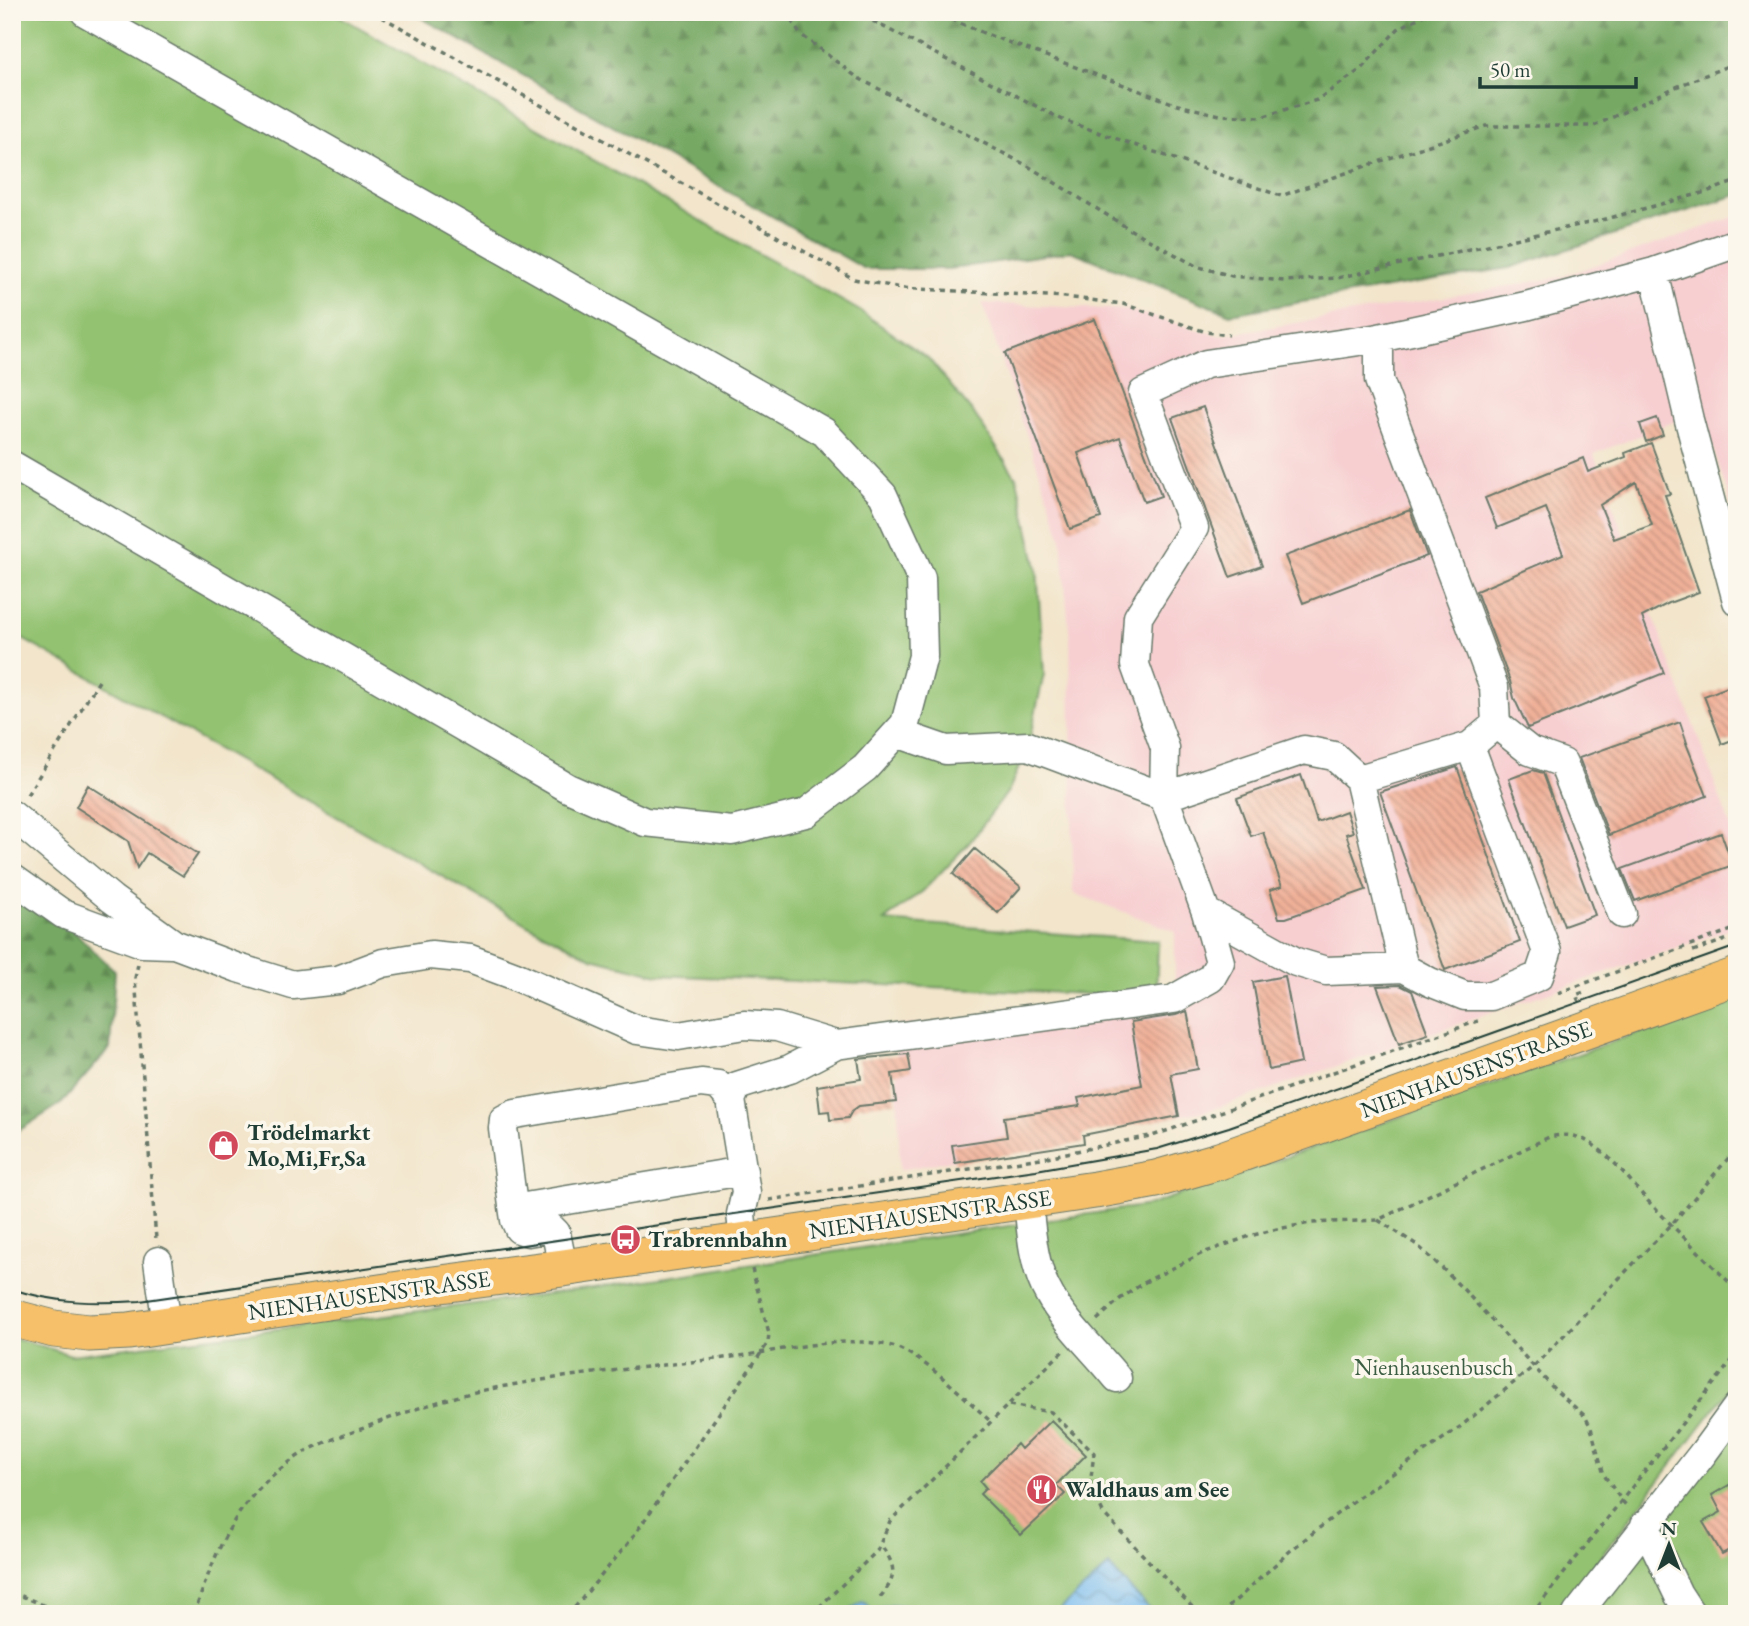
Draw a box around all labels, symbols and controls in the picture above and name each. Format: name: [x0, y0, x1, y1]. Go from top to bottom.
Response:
scale bar: [1480, 46, 1635, 90]
text: 50 m: [1490, 56, 1531, 83]
street label: NIENHAUSENSTRASSE: [1356, 1013, 1596, 1125]
place label: Trödelmarkt Mo,Mi,Fr,Sa: [247, 1117, 371, 1173]
shop icon: Trödelmarkt Mo,Mi,Fr,Sa: [207, 1128, 241, 1162]
street label: NIENHAUSENSTRASSE: [807, 1182, 1053, 1246]
bus stop icon: Trabrennbahn: [608, 1222, 642, 1256]
place label: Trabrennbahn: [648, 1224, 788, 1254]
street label: NIENHAUSENSTRASSE: [246, 1263, 492, 1327]
park label: Nienhausenbusch: [1354, 1352, 1514, 1382]
restaurant icon: Waldhaus am See: [1025, 1472, 1059, 1506]
place label: Waldhaus am See: [1065, 1474, 1230, 1504]
north arrow: [1634, 1510, 1704, 1580]
text: N: [1661, 1516, 1677, 1541]

